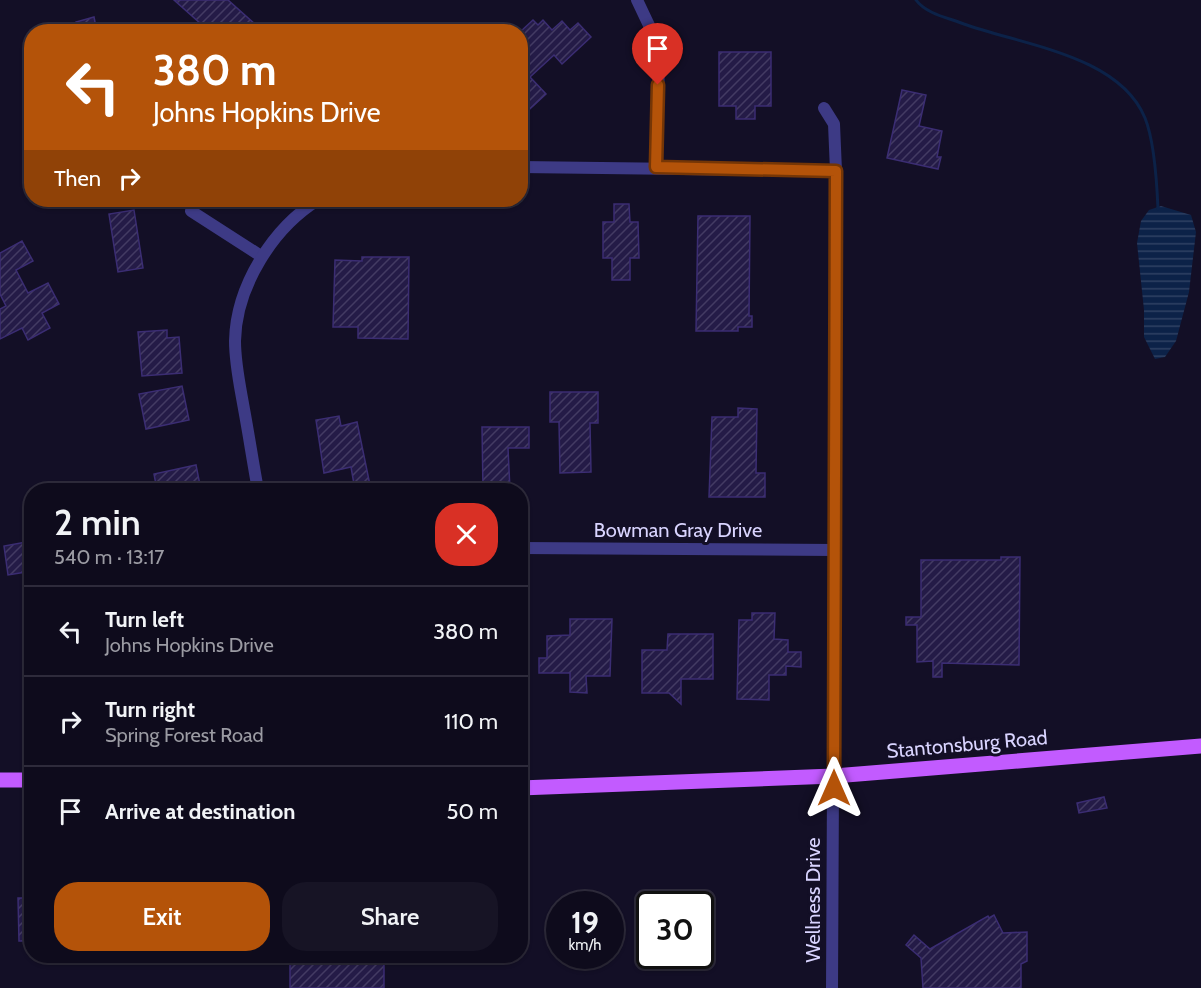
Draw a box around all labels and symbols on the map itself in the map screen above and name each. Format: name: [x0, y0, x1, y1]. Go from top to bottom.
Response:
pin: [632, 23, 683, 85]
street label: Bowman Gray Drive: [594, 518, 762, 542]
street label: Stantonsburg Road: [886, 725, 1048, 763]
position arrow: [802, 756, 866, 820]
street label: Wellness Drive: [801, 837, 825, 963]
speed limit sign: 30: [636, 891, 714, 969]

